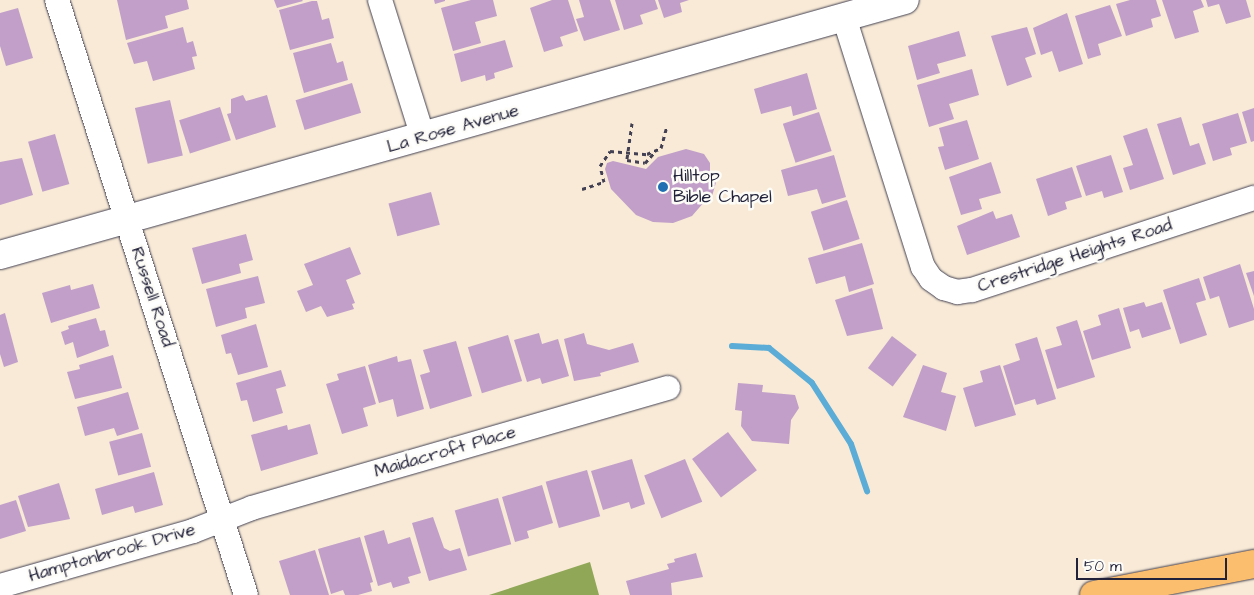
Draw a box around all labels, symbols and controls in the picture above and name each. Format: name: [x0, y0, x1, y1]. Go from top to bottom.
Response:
street label: La Rose Avenue: [385, 100, 521, 158]
place label: Hilltop Bible Chapel: [673, 166, 772, 208]
marker: Hilltop Bible Chapel: [657, 181, 669, 193]
street label: Crestridge Heights Road: [975, 214, 1175, 298]
street label: Russell Road: [126, 244, 178, 350]
street label: Maidacroft Place: [372, 421, 518, 483]
street label: Hamptonbrook Drive: [26, 519, 198, 587]
scale bar: [1079, 548, 1230, 580]
text: 50 m: [1084, 556, 1122, 577]

